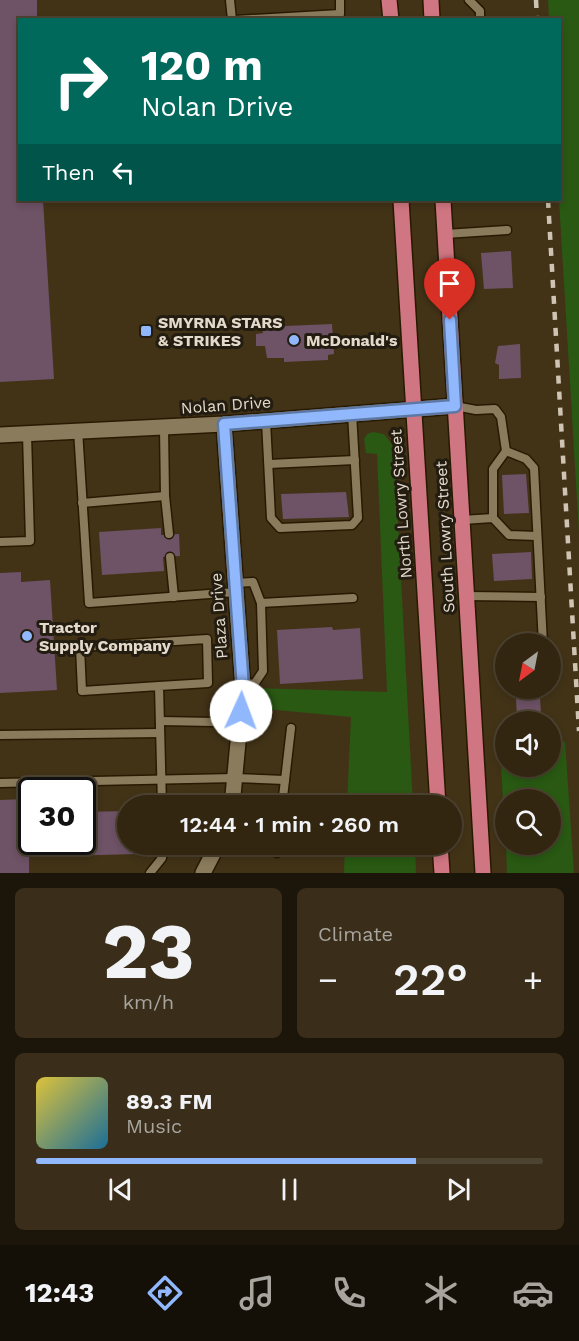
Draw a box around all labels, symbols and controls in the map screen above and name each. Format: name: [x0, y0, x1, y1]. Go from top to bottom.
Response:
text: 120 m: [141, 41, 263, 90]
icon: right: [42, 42, 120, 120]
text: Nolan Drive: [141, 91, 293, 123]
icon: left: [107, 156, 140, 189]
text: Then: [42, 160, 95, 185]
pin: [424, 258, 475, 320]
icon: arrive: [433, 267, 466, 300]
place label: SMYRNA STARS & STRIKES: [158, 313, 283, 350]
marker: SMYRNA STARS & STRIKES: [139, 324, 153, 338]
place label: McDonald's: [306, 331, 398, 350]
marker: McDonald's: [287, 333, 301, 347]
street label: Nolan Drive: [180, 392, 272, 418]
street label: North Lowry Street: [386, 429, 416, 579]
street label: South Lowry Street: [432, 460, 458, 613]
street label: Plaza Drive: [207, 572, 231, 660]
place label: Tractor Supply Company: [39, 618, 172, 655]
marker: Tractor Supply Company: [20, 629, 34, 643]
north arrow: [495, 633, 561, 699]
map controls: [495, 633, 561, 855]
position arrow: [209, 679, 273, 743]
button: sound: [495, 711, 561, 777]
speed limit sign: 30: [18, 777, 96, 855]
button: search: [495, 789, 561, 855]
text: 12:44 · 1 min · 260 m: [180, 812, 399, 837]
text: 23: [102, 905, 195, 997]
text: Climate: [318, 922, 393, 946]
text: 22°: [393, 953, 468, 1006]
text: −: [318, 960, 338, 999]
text: +: [523, 960, 543, 999]
text: km/h: [123, 990, 174, 1014]
text: 89.3 FM: [126, 1089, 212, 1114]
text: Music: [126, 1114, 182, 1138]
icon: previous: [104, 1173, 137, 1206]
icon: pause: [273, 1173, 306, 1206]
icon: next: [442, 1173, 475, 1206]
icon: directions: [144, 1272, 186, 1314]
icon: music: [236, 1272, 278, 1314]
icon: phone: [328, 1272, 370, 1314]
icon: climate: [420, 1272, 462, 1314]
icon: car: [512, 1272, 554, 1314]
text: 12:43: [25, 1277, 94, 1309]

